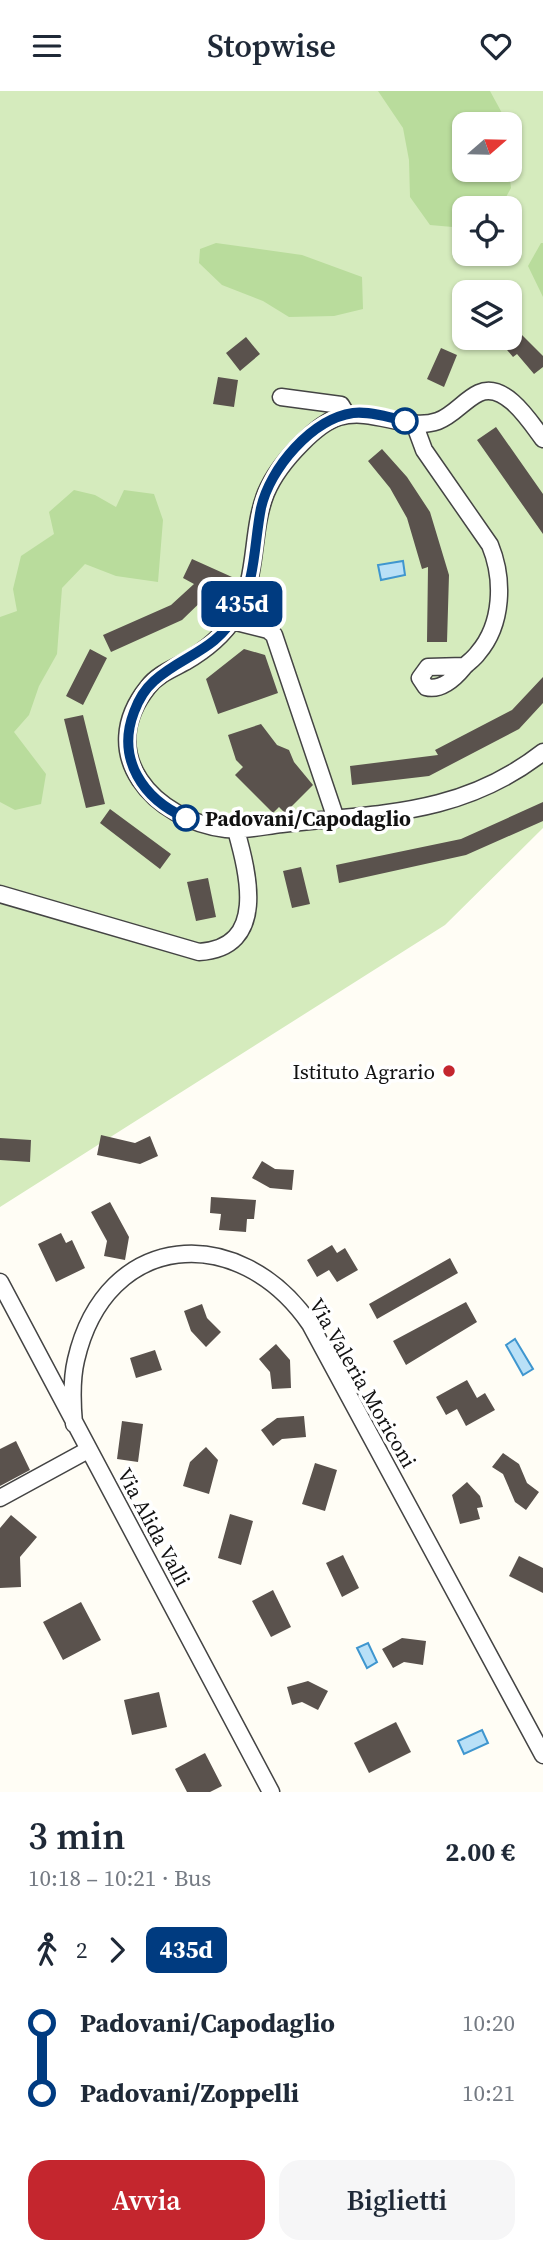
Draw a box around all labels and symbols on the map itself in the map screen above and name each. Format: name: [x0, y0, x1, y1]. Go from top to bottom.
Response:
north arrow: [452, 112, 522, 182]
unlabelled marker: [392, 408, 418, 434]
line badge: 435d: [193, 581, 291, 627]
place label: Padovani/Capodaglio: [205, 804, 411, 833]
marker: Padovani/Capodaglio: [173, 805, 199, 831]
place label: Istituto Agrario: [292, 1057, 435, 1086]
marker: Istituto Agrario: [441, 1063, 457, 1079]
street label: Via Valeria Moriconi: [303, 1293, 423, 1473]
street label: Via Alida Valli: [111, 1463, 197, 1591]

